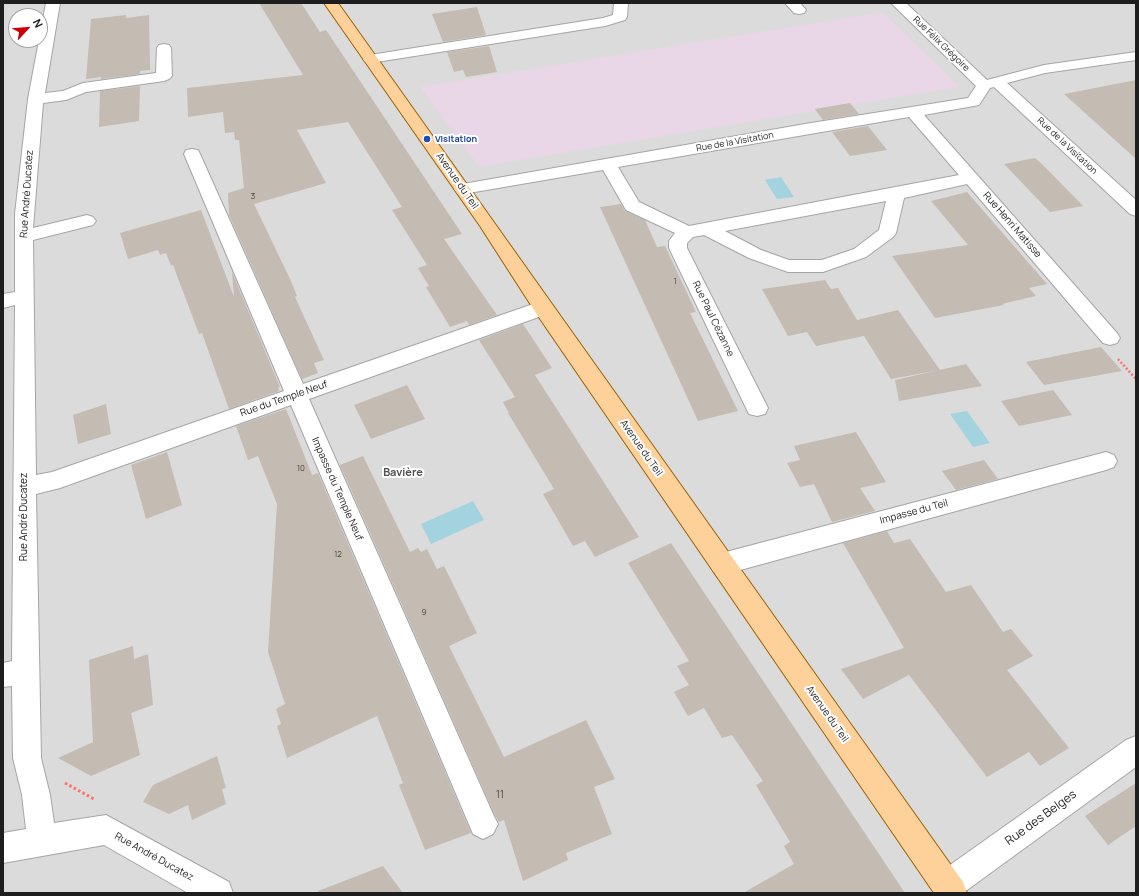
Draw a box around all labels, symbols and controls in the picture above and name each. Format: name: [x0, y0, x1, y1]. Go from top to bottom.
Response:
north arrow: [8, 8, 48, 48]
street label: Rue Félix Grégoire: [910, 14, 972, 74]
text: N: [30, 16, 47, 30]
street label: Rue de la Visitation: [1035, 115, 1099, 177]
street label: Rue de la Visitation: [695, 130, 775, 154]
marker: Visitation: [422, 134, 432, 144]
place label: Visitation: [435, 134, 477, 144]
street label: Rue André Ducatez: [18, 150, 36, 238]
street label: Avenue du Teil: [433, 151, 481, 211]
street label: Rue Henri Matisse: [980, 190, 1044, 260]
house number: 3: [251, 192, 255, 202]
house number: 1: [673, 277, 677, 287]
street label: Rue Paul Cézanne: [689, 279, 737, 359]
street label: Rue du Temple Neuf: [239, 378, 329, 420]
street label: Avenue du Teil: [617, 418, 665, 478]
street label: Impasse du Temple Neuf: [309, 435, 365, 543]
house number: 10: [297, 464, 305, 474]
district label: Bavière: [383, 466, 423, 480]
street label: Rue André Ducatez: [18, 473, 30, 561]
street label: Impasse du Teil: [879, 497, 949, 527]
house number: 12: [334, 550, 342, 560]
house number: 9: [422, 608, 426, 618]
street label: Avenue du Teil: [803, 684, 851, 744]
street label: Rue des Belges: [1003, 787, 1079, 849]
house number: 11: [496, 789, 504, 801]
street label: Rue André Ducatez: [112, 830, 196, 884]

